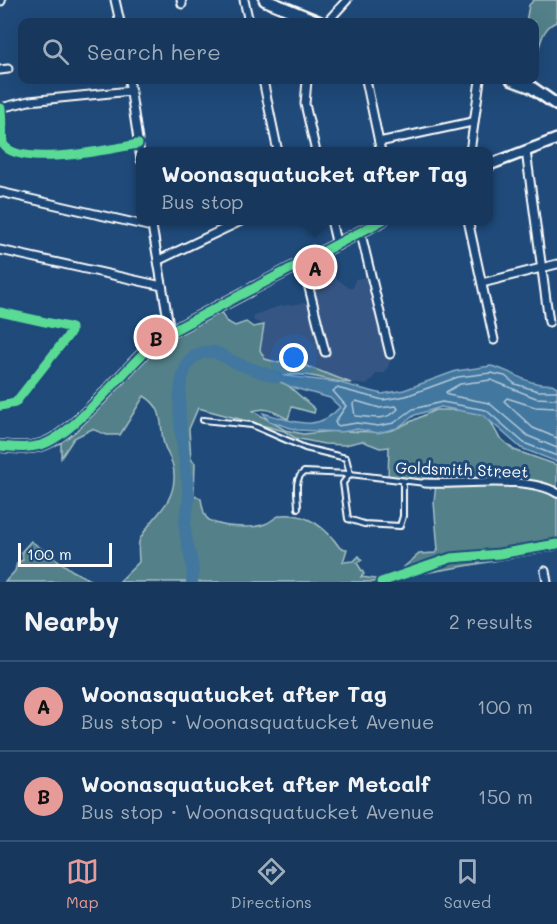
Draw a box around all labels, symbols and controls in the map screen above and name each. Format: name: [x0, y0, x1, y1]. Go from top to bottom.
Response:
search box: [18, 18, 539, 84]
icon: search: [39, 35, 72, 68]
text: Search here: [87, 37, 221, 66]
popup: [136, 147, 493, 225]
text: Woonasquatucket after Tag: [162, 159, 467, 188]
text: Bus stop: [162, 188, 244, 214]
pin: A: [296, 244, 334, 290]
pin: B: [136, 314, 176, 360]
your location: [279, 343, 308, 372]
street label: Goldsmith Street: [395, 456, 529, 482]
scale bar: [18, 540, 112, 568]
text: 100 m: [27, 543, 72, 564]
text: Nearby: [24, 604, 119, 638]
text: 2 results: [449, 608, 533, 634]
text: Woonasquatucket after Tag: [81, 679, 387, 708]
text: A: [37, 693, 50, 719]
text: 100 m: [477, 693, 533, 719]
text: Bus stop · Woonasquatucket Avenue: [81, 708, 434, 734]
text: Woonasquatucket after Metcalf: [81, 769, 430, 798]
text: B: [37, 783, 50, 809]
text: 150 m: [478, 783, 533, 809]
text: Bus stop · Woonasquatucket Avenue: [81, 798, 434, 824]
tab: Map: [66, 855, 99, 912]
tab: Directions: [231, 855, 312, 912]
tab: Saved: [444, 855, 491, 912]

